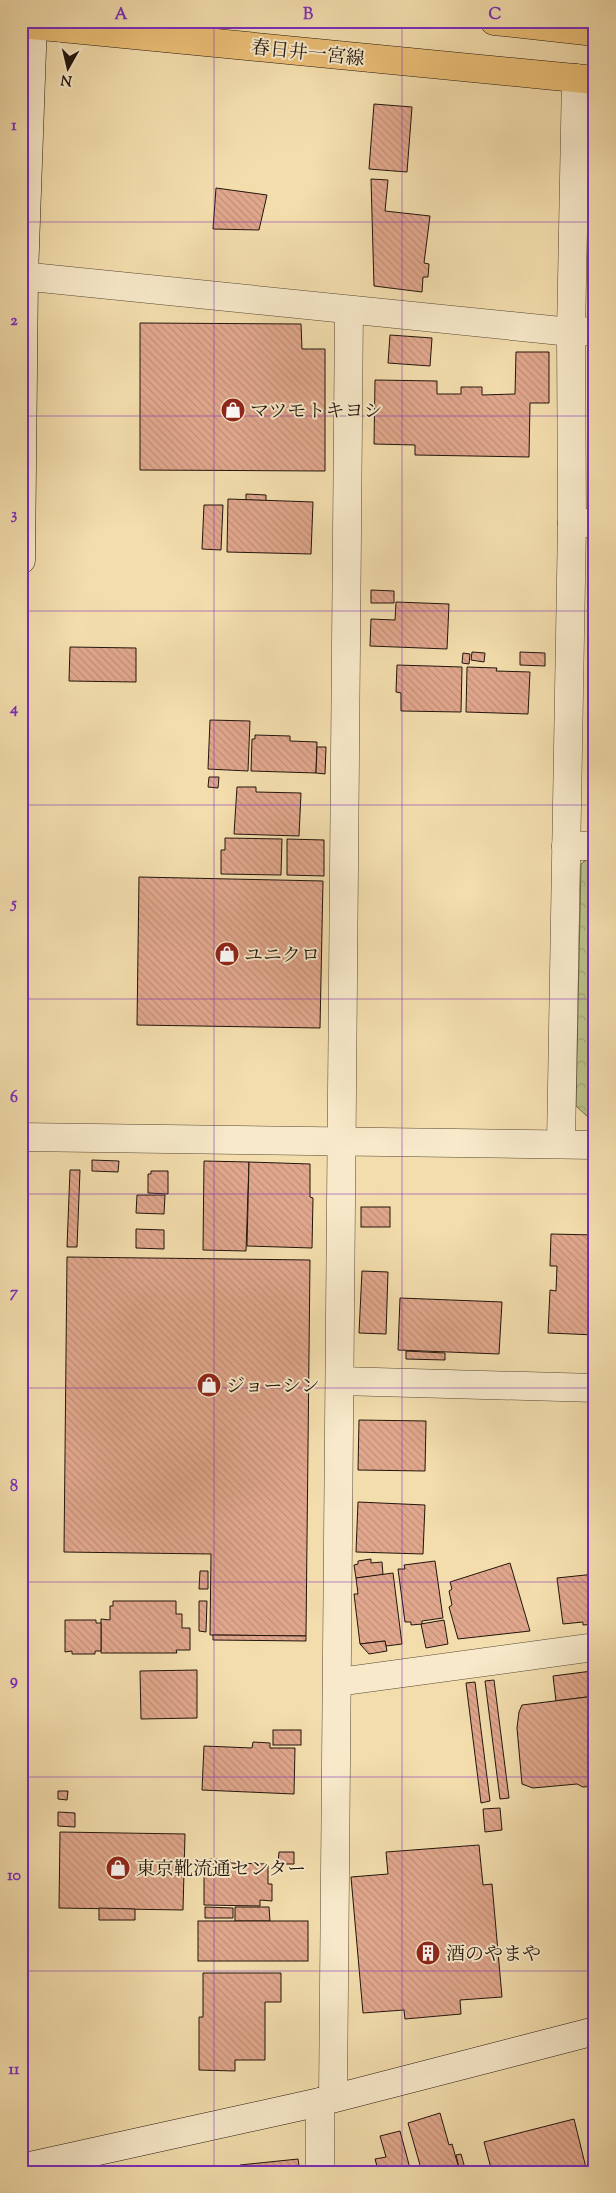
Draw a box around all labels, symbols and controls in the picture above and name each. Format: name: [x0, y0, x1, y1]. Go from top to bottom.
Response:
text: A: [115, 4, 128, 27]
text: B: [303, 4, 313, 27]
text: C: [489, 4, 502, 27]
street label: 春日井一宮線: [250, 35, 366, 74]
north arrow: [42, 42, 92, 92]
text: N: [60, 68, 73, 90]
text: 1: [11, 115, 17, 138]
text: 2: [10, 310, 18, 333]
shop icon: マツモトキヨシ: [220, 397, 246, 423]
place label: マツモトキヨシ: [250, 399, 382, 426]
text: 3: [11, 504, 18, 527]
text: 4: [9, 698, 18, 721]
text: 5: [9, 893, 17, 916]
shop icon: ユニクロ: [214, 941, 240, 967]
place label: ユニクロ: [244, 943, 320, 970]
text: 6: [10, 1087, 18, 1110]
text: 7: [10, 1282, 19, 1305]
shop icon: ジョーシン: [196, 1372, 222, 1398]
place label: ジョーシン: [226, 1374, 320, 1401]
text: 8: [10, 1476, 18, 1499]
text: 9: [10, 1670, 18, 1693]
shop icon: 東京靴流通センター: [105, 1855, 131, 1881]
place label: 東京靴流通センター: [136, 1857, 306, 1884]
text: 10: [7, 1865, 21, 1888]
building icon: 酒のやまや: [415, 1940, 441, 1966]
place label: 酒のやまや: [446, 1942, 541, 1969]
text: 11: [9, 2059, 20, 2082]

